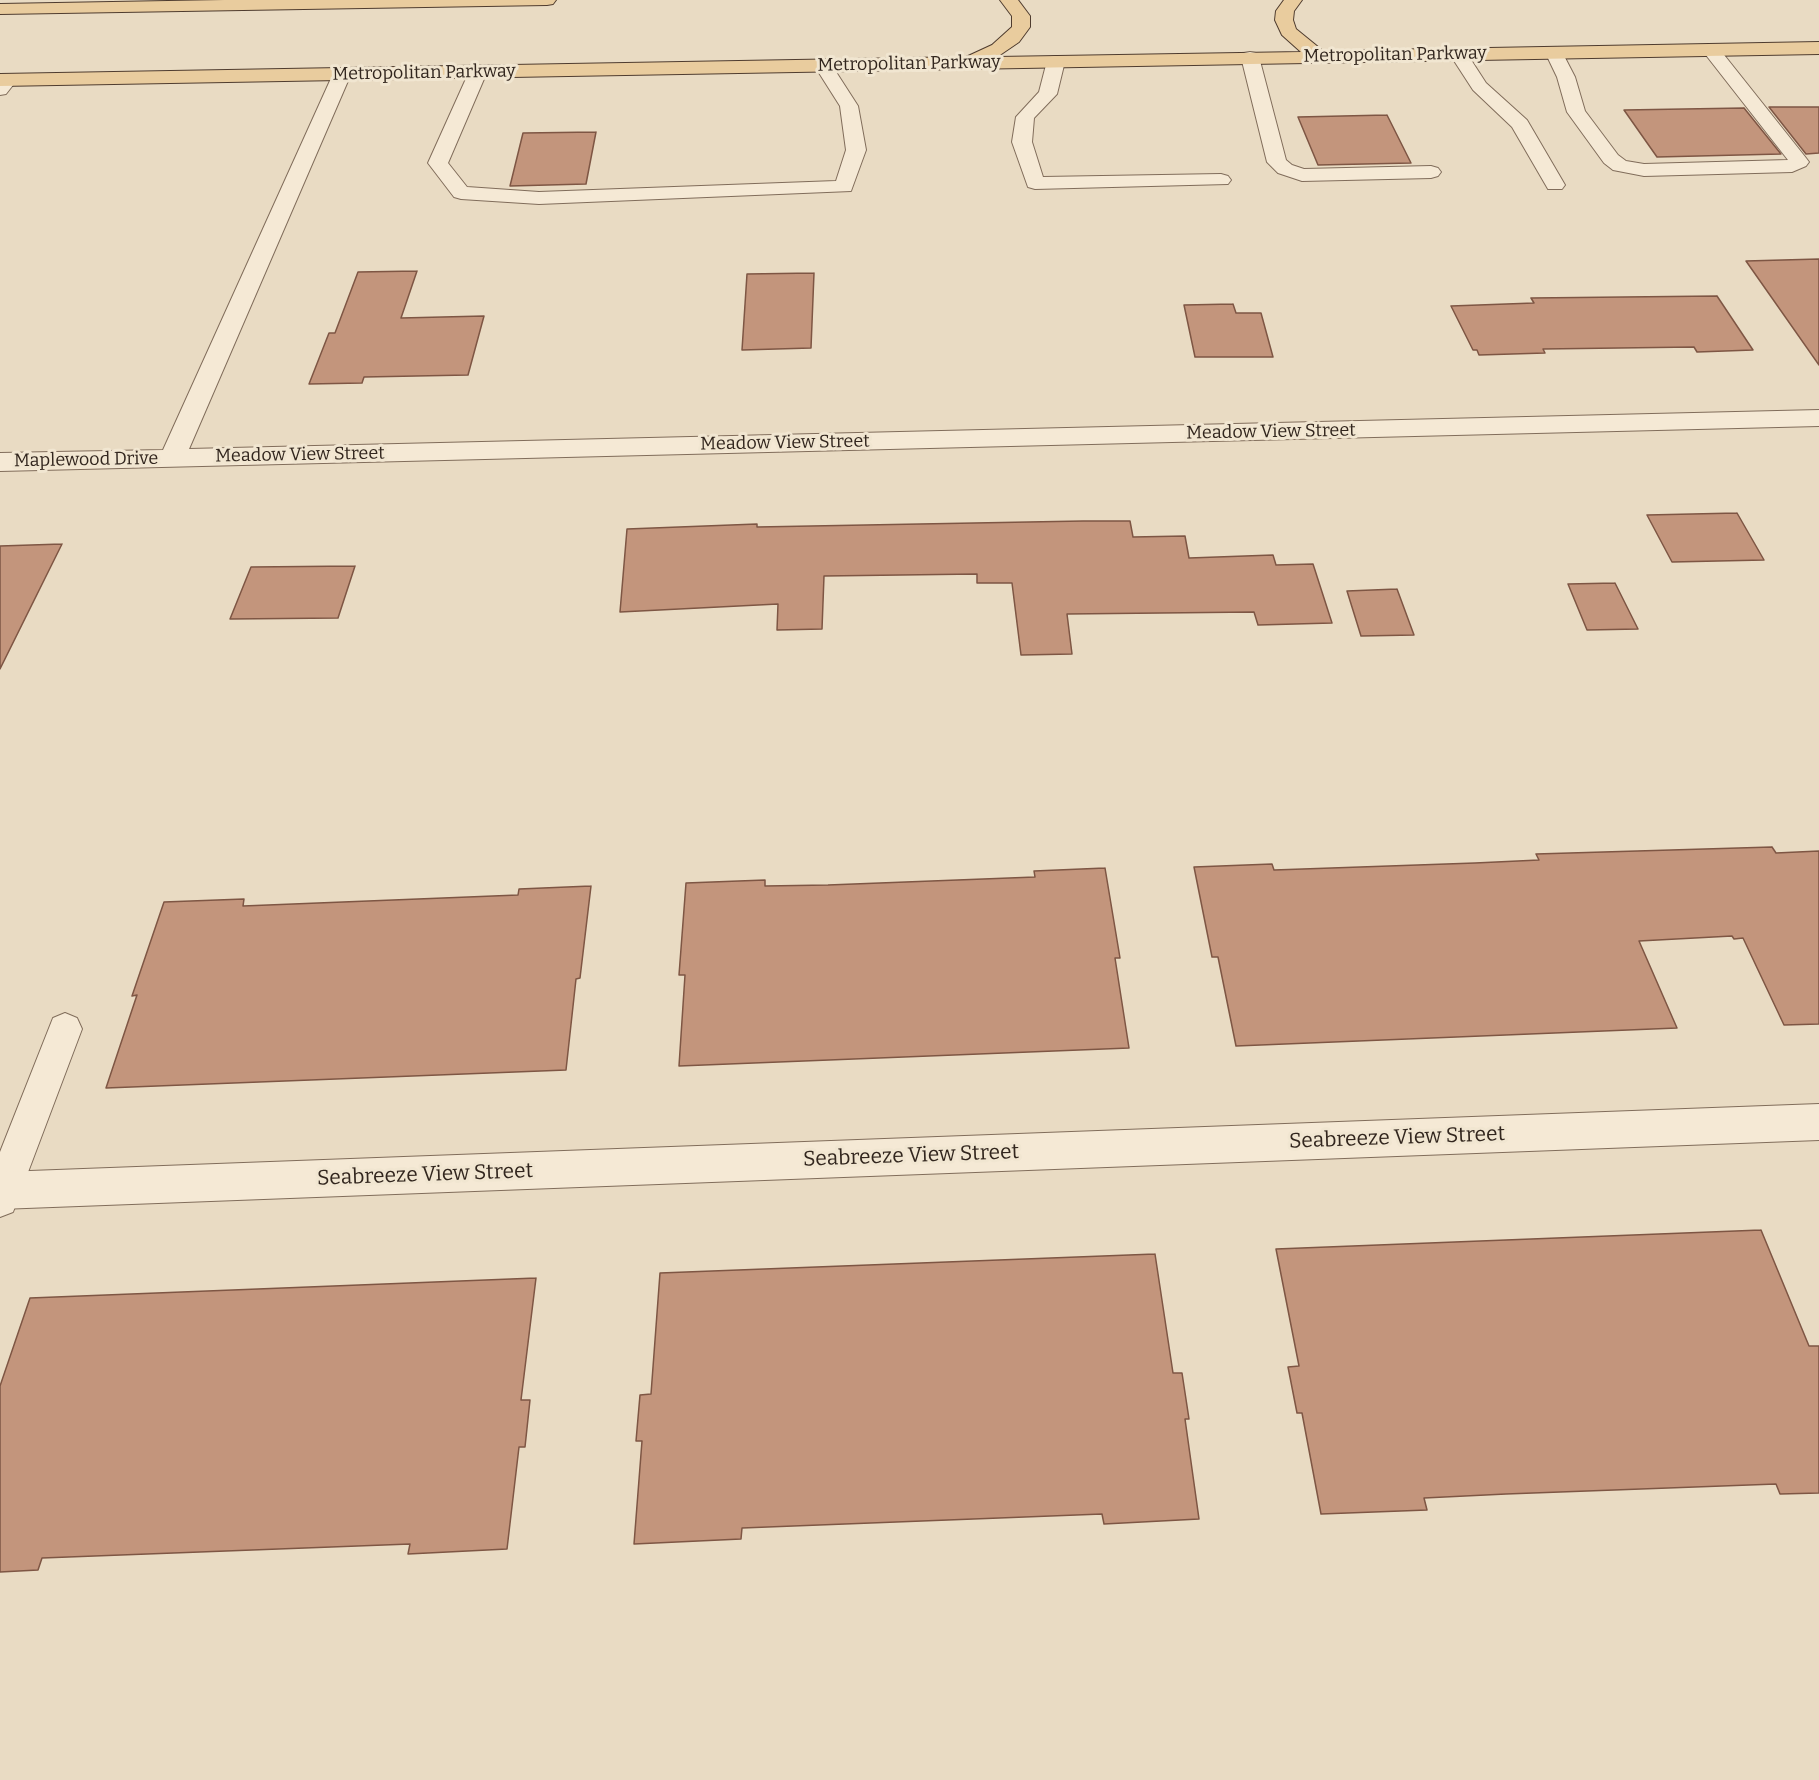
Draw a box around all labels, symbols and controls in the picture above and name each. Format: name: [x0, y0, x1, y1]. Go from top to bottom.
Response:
street label: Metropolitan Parkway: [1303, 43, 1487, 67]
street label: Metropolitan Parkway: [817, 52, 1001, 76]
street label: Metropolitan Parkway: [332, 61, 516, 85]
street label: Meadow View Street: [1186, 420, 1356, 444]
street label: Meadow View Street: [700, 431, 870, 455]
street label: Meadow View Street: [215, 443, 385, 467]
street label: Maplewood Drive: [14, 448, 158, 472]
street label: Seabreeze View Street: [1289, 1122, 1505, 1154]
street label: Seabreeze View Street: [803, 1140, 1019, 1172]
street label: Seabreeze View Street: [317, 1159, 533, 1191]

